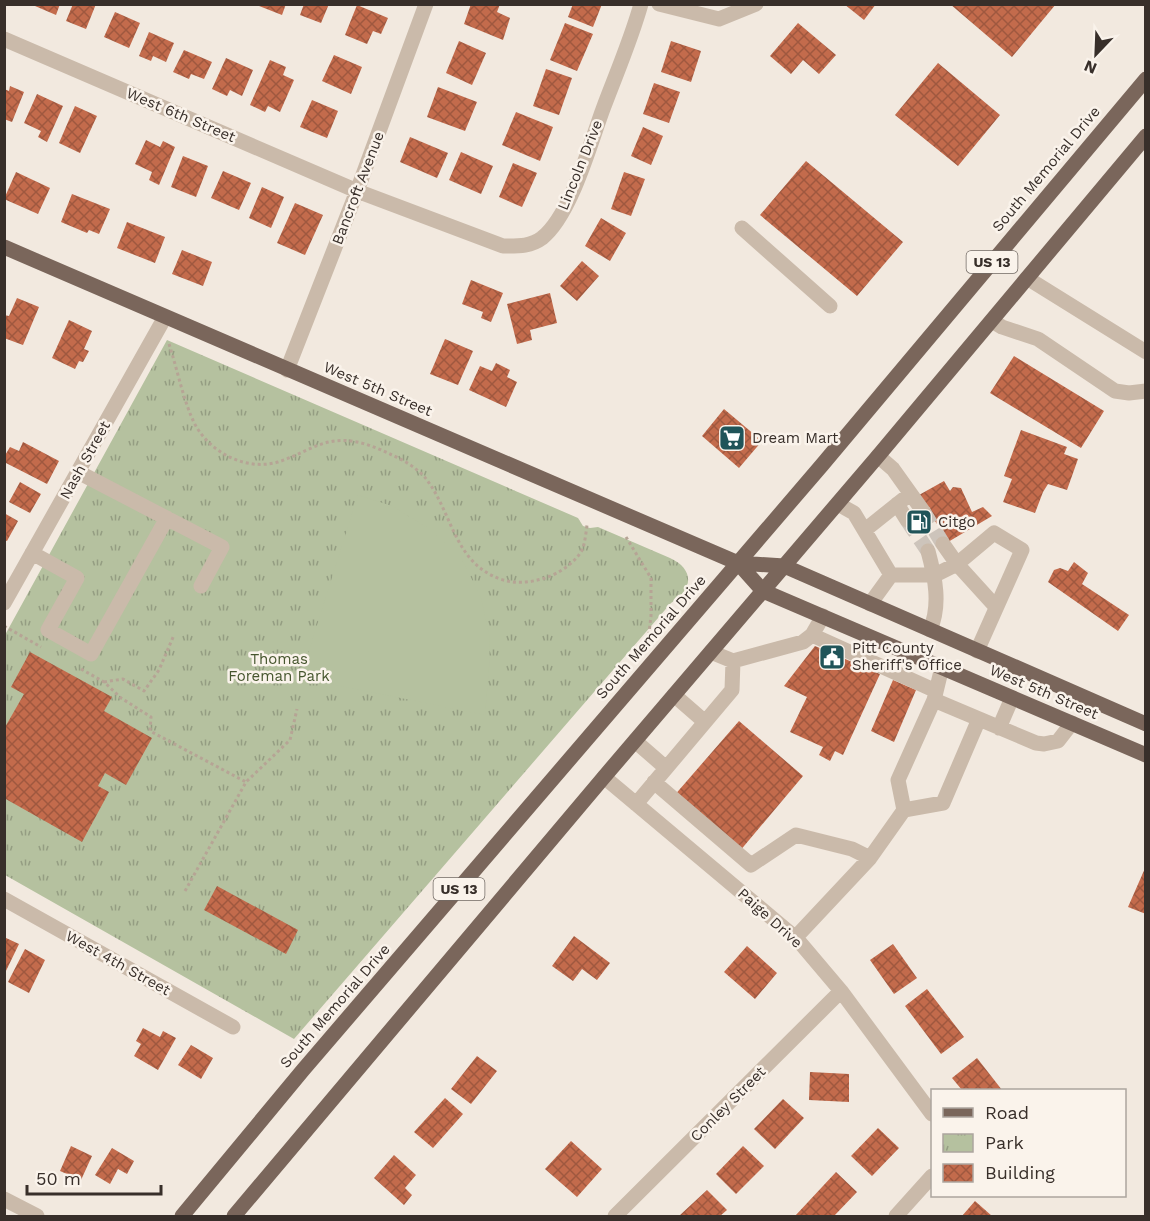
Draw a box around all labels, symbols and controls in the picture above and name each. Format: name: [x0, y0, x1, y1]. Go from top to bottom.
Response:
north arrow: [1066, 24, 1126, 84]
text: N: [1081, 56, 1100, 78]
street label: West 6th Street: [124, 84, 239, 146]
street label: South Memorial Drive: [988, 103, 1104, 235]
street label: Lincoln Drive: [554, 117, 606, 213]
street label: Bancroft Avenue: [328, 129, 388, 247]
road number: US 13: [966, 251, 1018, 273]
street label: West 5th Street: [321, 358, 436, 420]
street label: Nash Street: [56, 417, 114, 502]
supermarket icon: Dream Mart: [717, 423, 747, 453]
place label: Dream Mart: [752, 429, 839, 447]
fuel station icon: Citgo: [904, 507, 934, 537]
place label: Citgo: [938, 513, 976, 531]
street label: South Memorial Drive: [592, 571, 710, 703]
place label: Pitt County Sheriff's Office: [852, 639, 962, 674]
public building icon: Pitt County Sheriff's Office: [817, 642, 847, 672]
park label: Thomas Foreman Park: [228, 650, 330, 685]
street label: West 5th Street: [987, 661, 1102, 723]
road number: US 13: [434, 878, 484, 900]
street label: Paige Drive: [734, 884, 806, 952]
street label: West 4th Street: [63, 927, 174, 1000]
street label: South Memorial Drive: [276, 940, 394, 1072]
street label: Conley Street: [687, 1062, 770, 1145]
legend: [931, 1089, 1126, 1197]
text: Road: [985, 1102, 1029, 1123]
text: Park: [985, 1132, 1024, 1153]
scale bar: [27, 1158, 160, 1196]
text: Building: [985, 1162, 1055, 1183]
text: 50 m: [36, 1168, 81, 1189]

